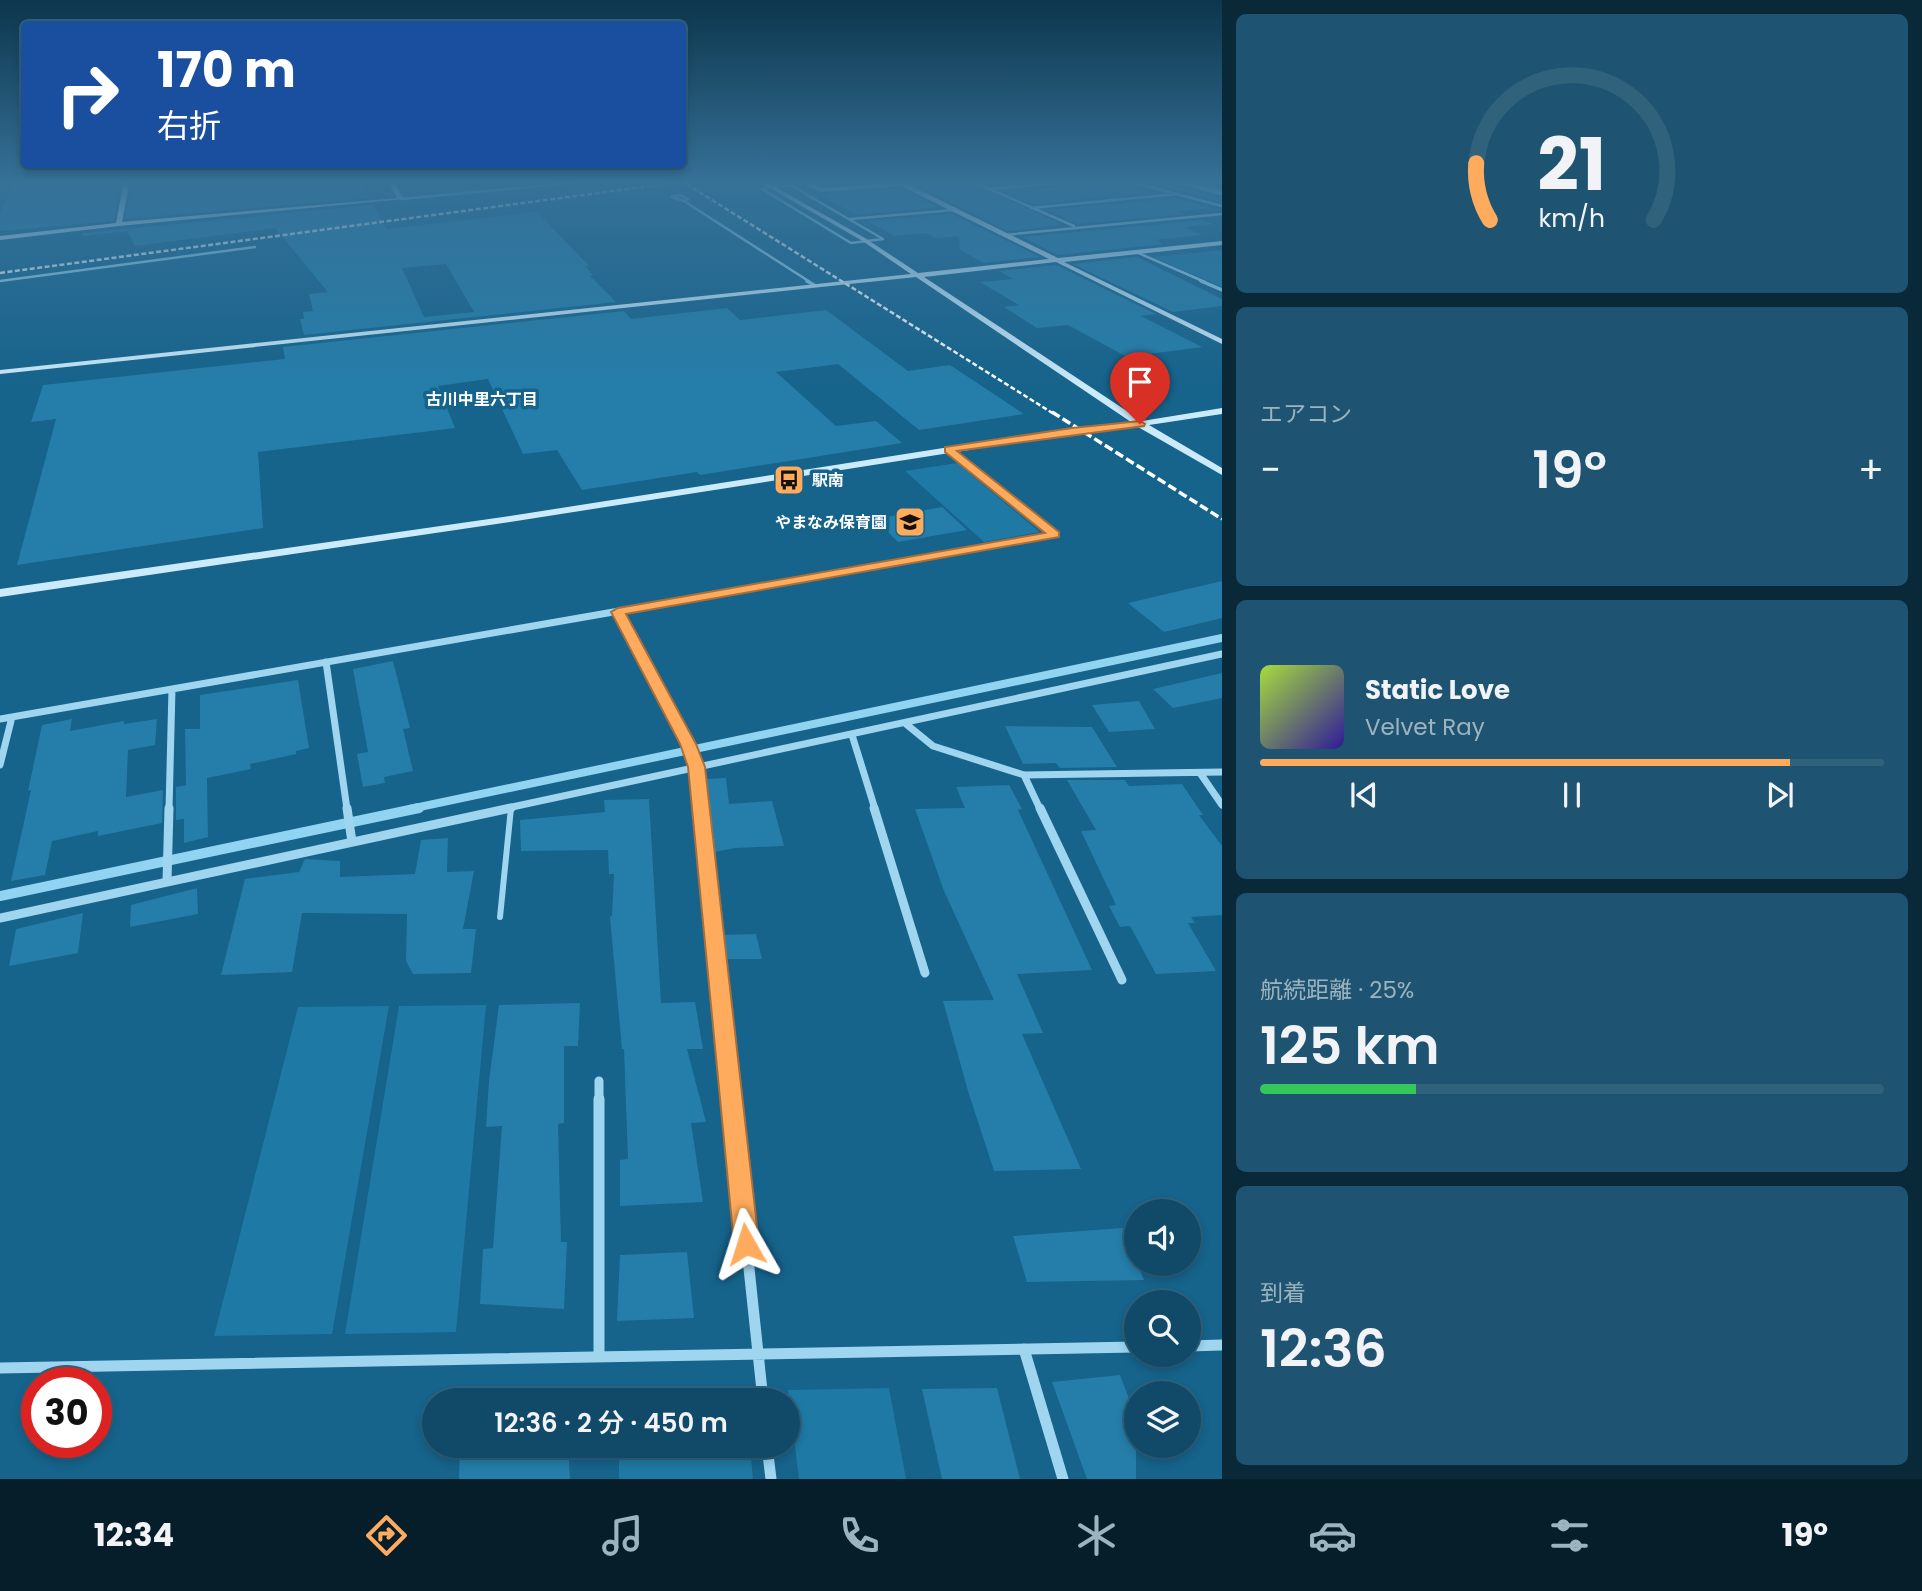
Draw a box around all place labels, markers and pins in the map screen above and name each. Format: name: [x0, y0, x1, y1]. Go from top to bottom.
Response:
pin: [1110, 352, 1170, 424]
bus stop icon: 駅南: [772, 463, 806, 497]
place label: 駅南: [812, 469, 844, 492]
school or university icon: やまなみ保育園: [893, 505, 927, 539]
place label: やまなみ保育園: [775, 511, 887, 534]

